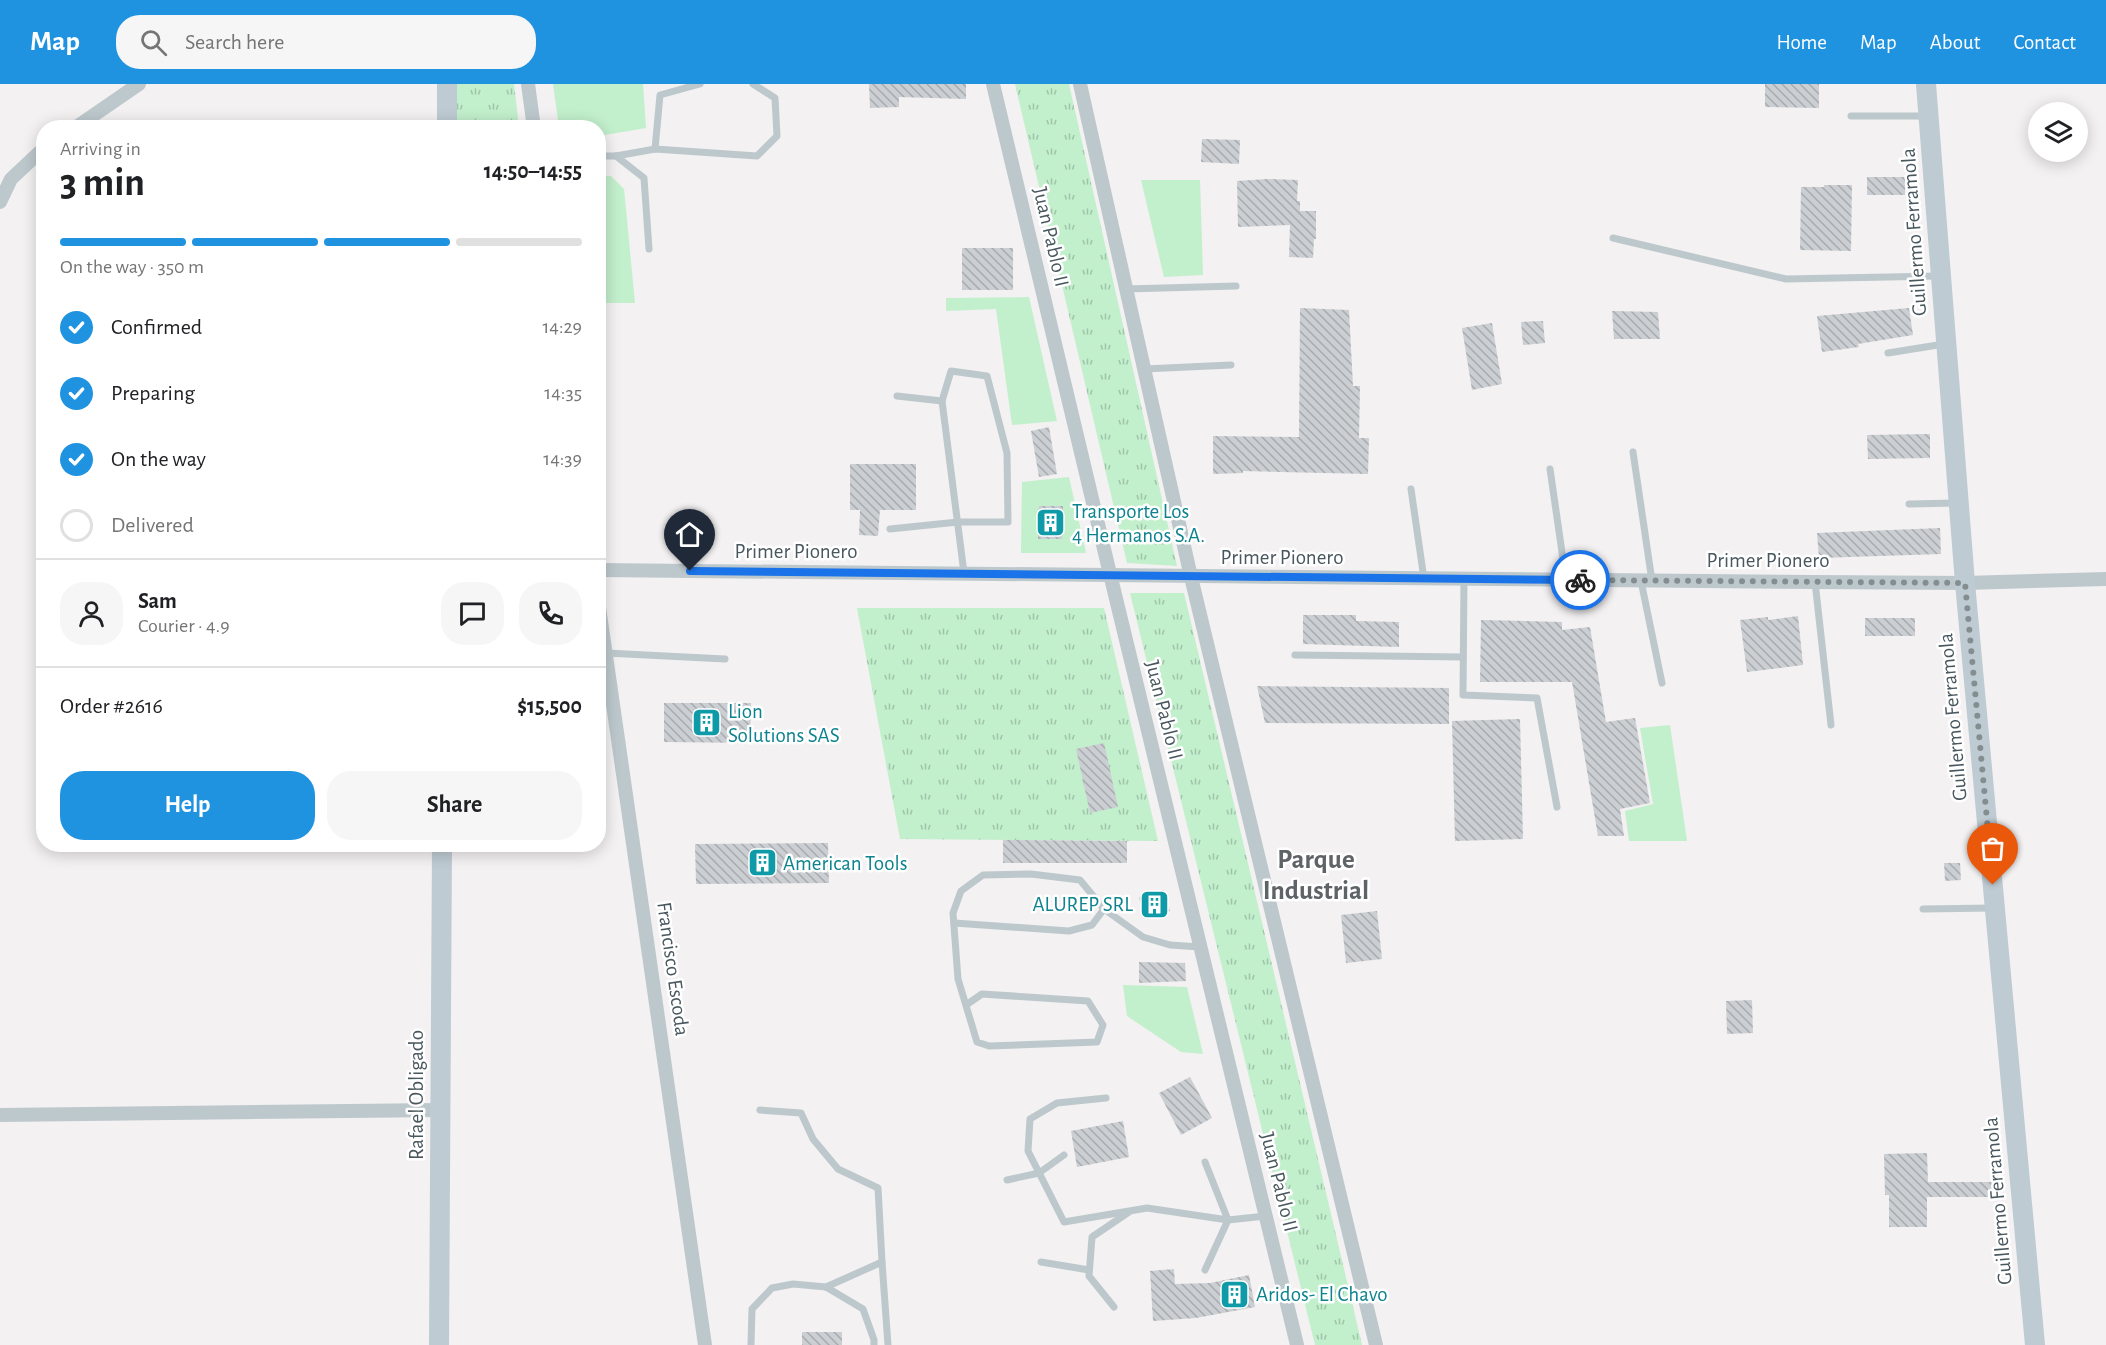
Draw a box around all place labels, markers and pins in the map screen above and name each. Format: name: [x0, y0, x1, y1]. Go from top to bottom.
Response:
place label: Transporte Los 4 Hermanos S.A.: [1072, 501, 1205, 546]
building icon: Transporte Los 4 Hermanos S.A.: [1035, 507, 1067, 539]
pin: [664, 509, 715, 571]
place label: Lion Solutions SAS: [728, 701, 840, 746]
building icon: Lion Solutions SAS: [691, 707, 723, 739]
pin: [1967, 823, 2018, 885]
building icon: American Tools: [746, 847, 778, 879]
place label: American Tools: [783, 853, 907, 874]
building icon: ALUREP SRL: [1138, 888, 1170, 920]
place label: ALUREP SRL: [1032, 894, 1133, 915]
building icon: Aridos- El Chavo: [1219, 1278, 1251, 1310]
place label: Aridos- El Chavo: [1256, 1284, 1388, 1305]

